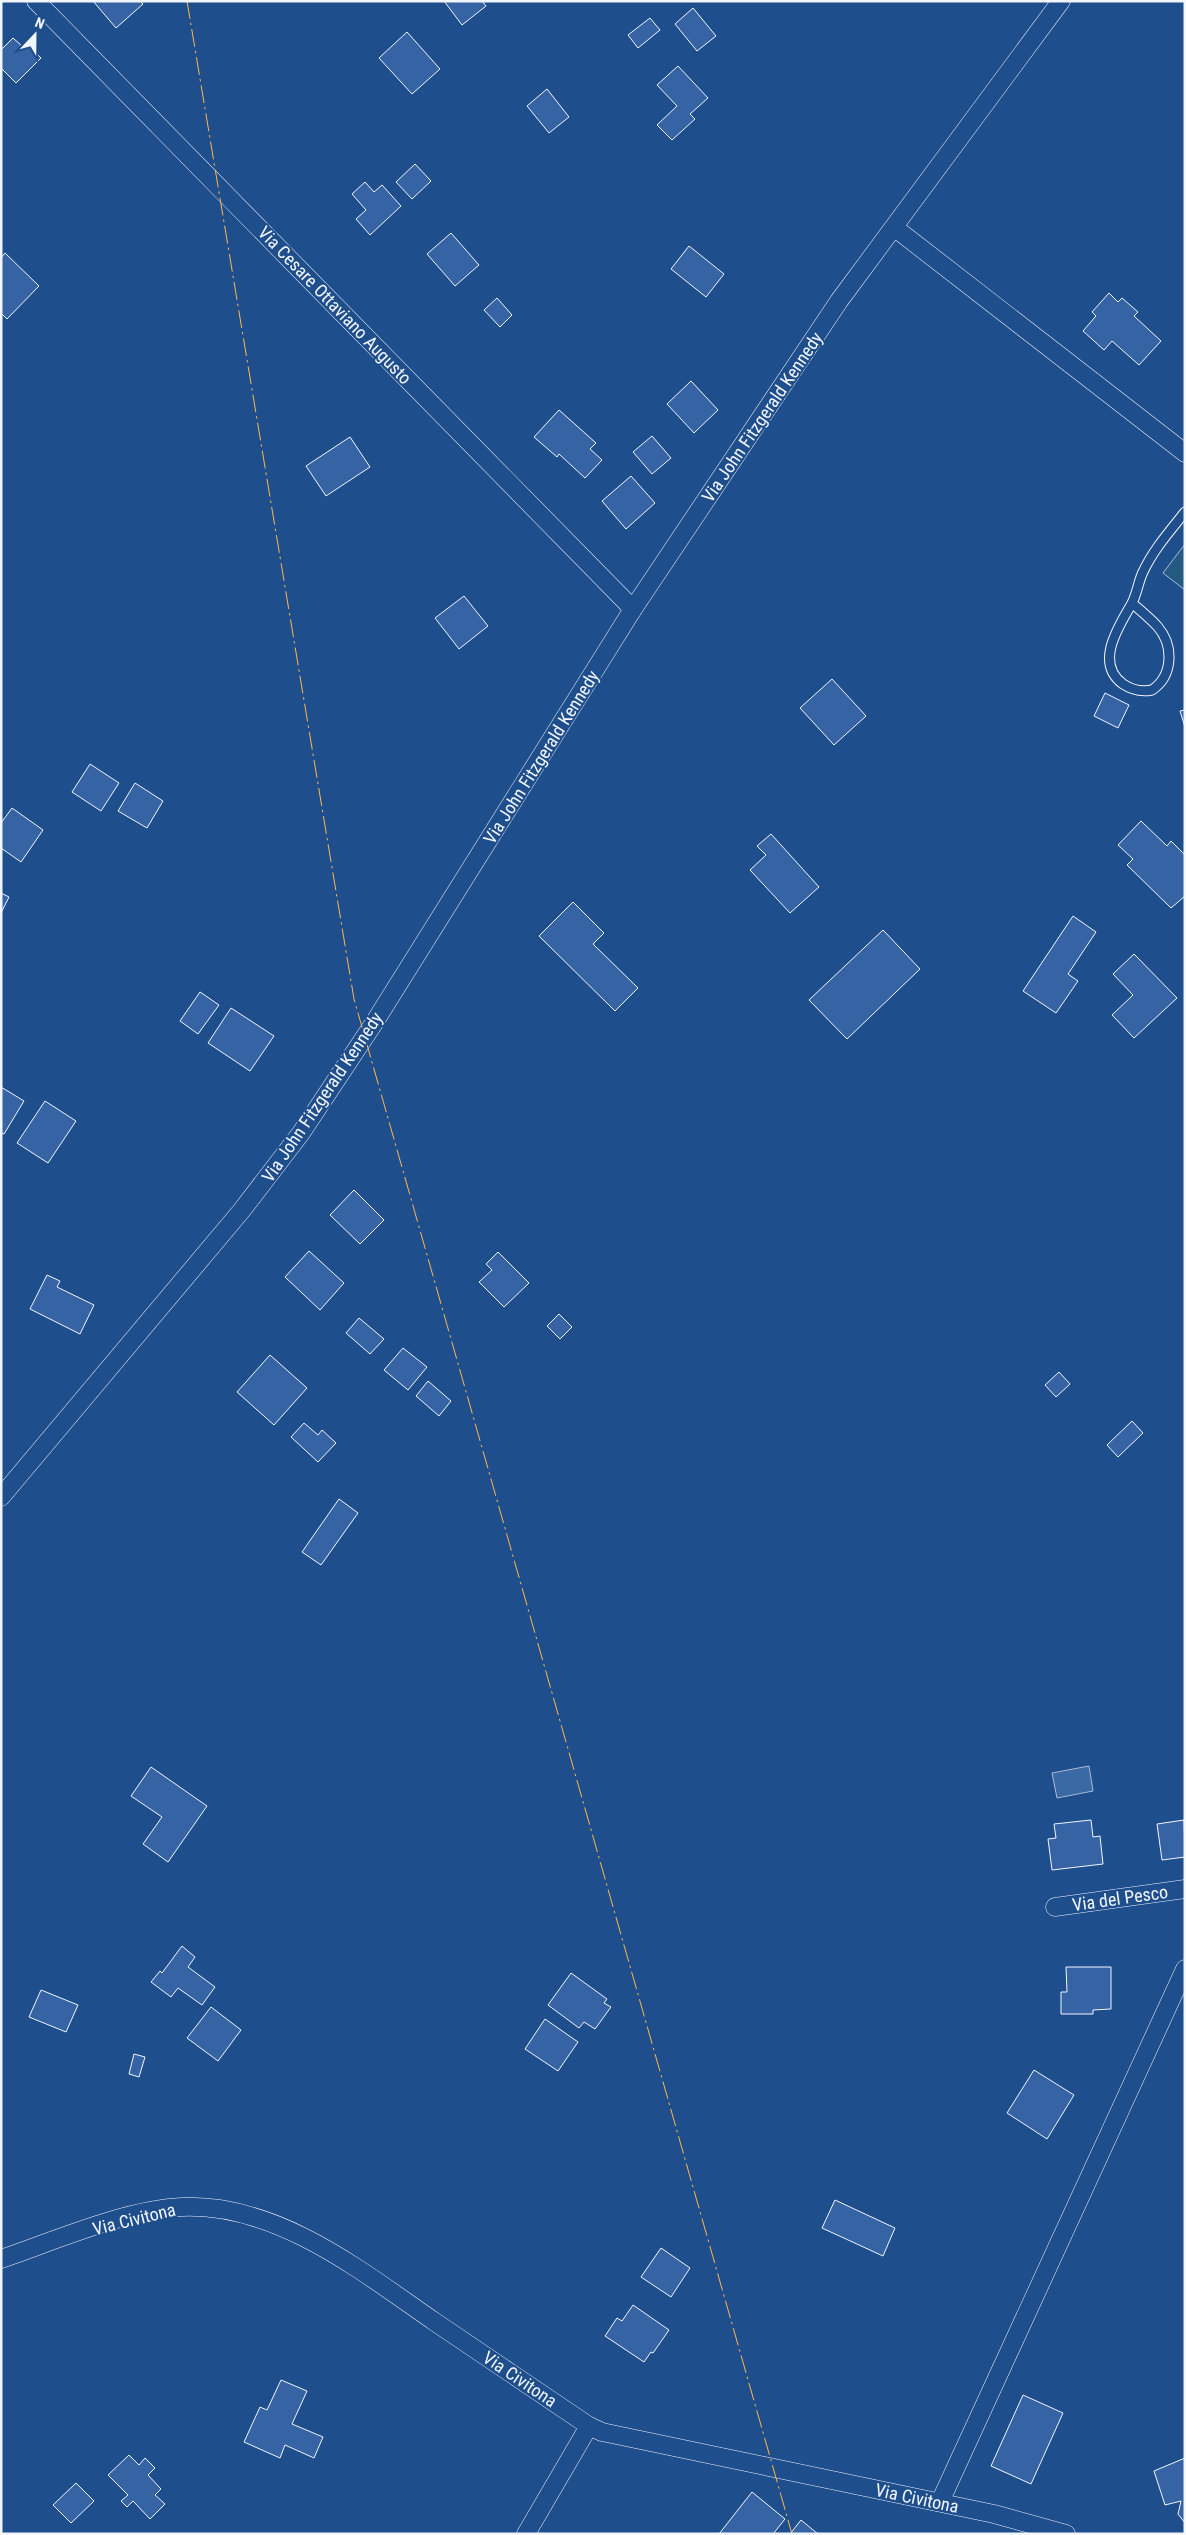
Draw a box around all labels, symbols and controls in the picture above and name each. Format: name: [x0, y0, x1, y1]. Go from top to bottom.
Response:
north arrow: [10, 10, 60, 60]
text: N: [33, 14, 47, 32]
street label: Via Cesare Ottaviano Augusto: [254, 222, 416, 388]
street label: Via John Fitzgerald Kennedy: [697, 328, 827, 506]
street label: Via John Fitzgerald Kennedy: [479, 666, 603, 848]
street label: Via John Fitzgerald Kennedy: [257, 1008, 387, 1186]
street label: Via del Pesco: [1071, 1881, 1169, 1915]
street label: Via Civitona: [90, 2199, 178, 2239]
street label: Via Civitona: [479, 2347, 561, 2411]
street label: Via Civitona: [873, 2479, 961, 2517]

